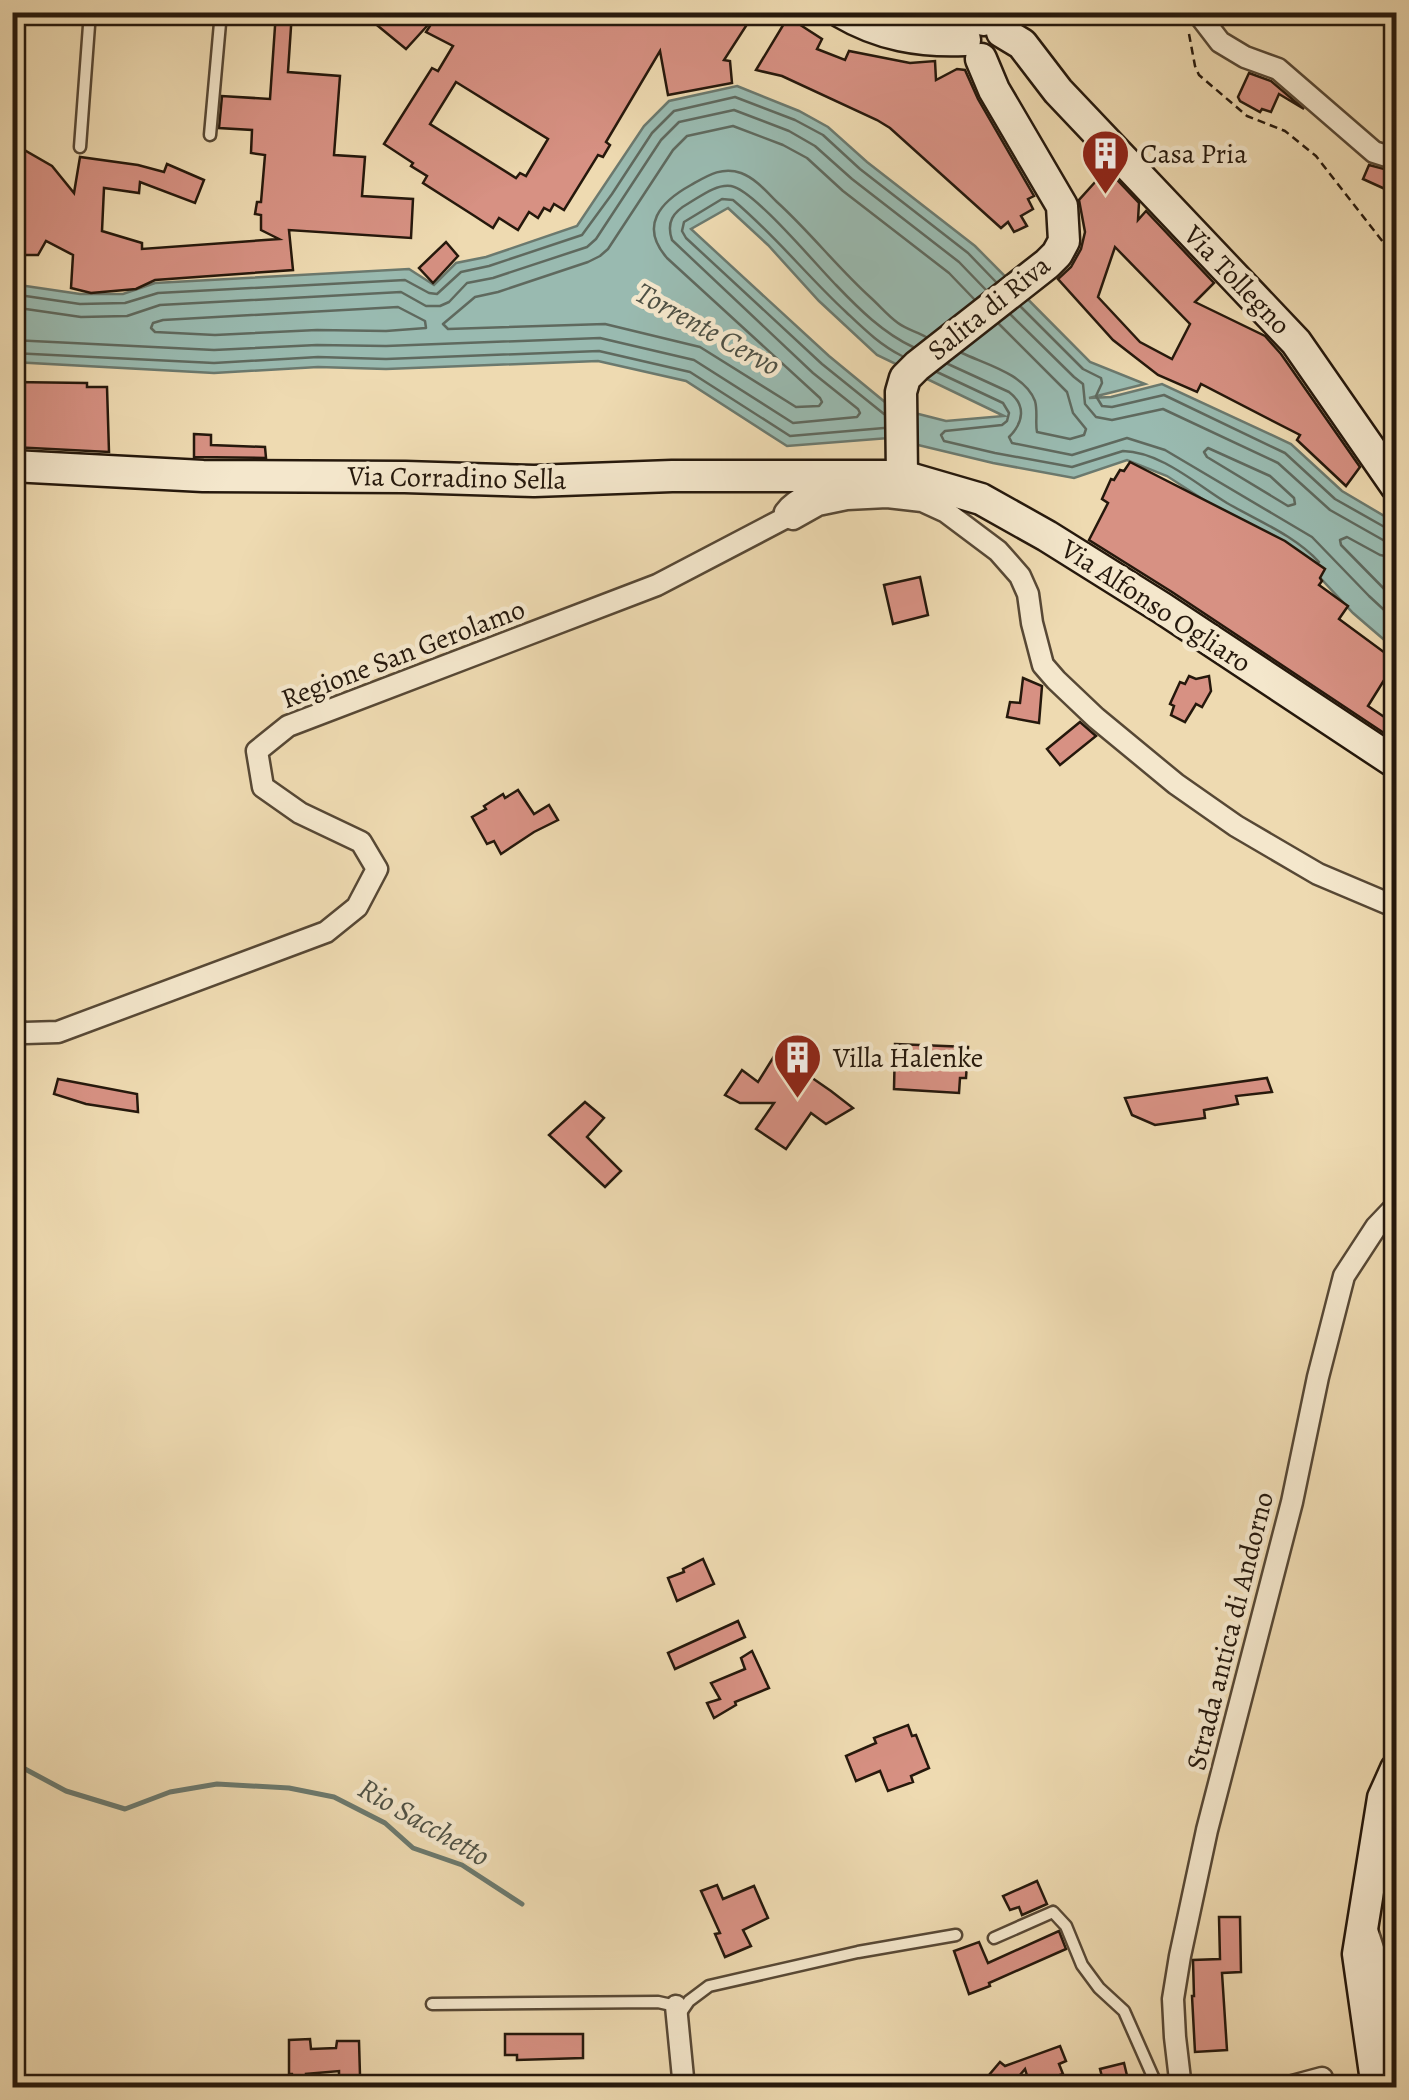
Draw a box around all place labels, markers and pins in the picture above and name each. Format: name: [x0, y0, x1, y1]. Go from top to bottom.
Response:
building icon: Casa Pria: [1079, 128, 1131, 196]
place label: Casa Pria: [1140, 135, 1247, 173]
building icon: Villa Halenke: [772, 1032, 824, 1100]
place label: Villa Halenke: [832, 1039, 983, 1077]

